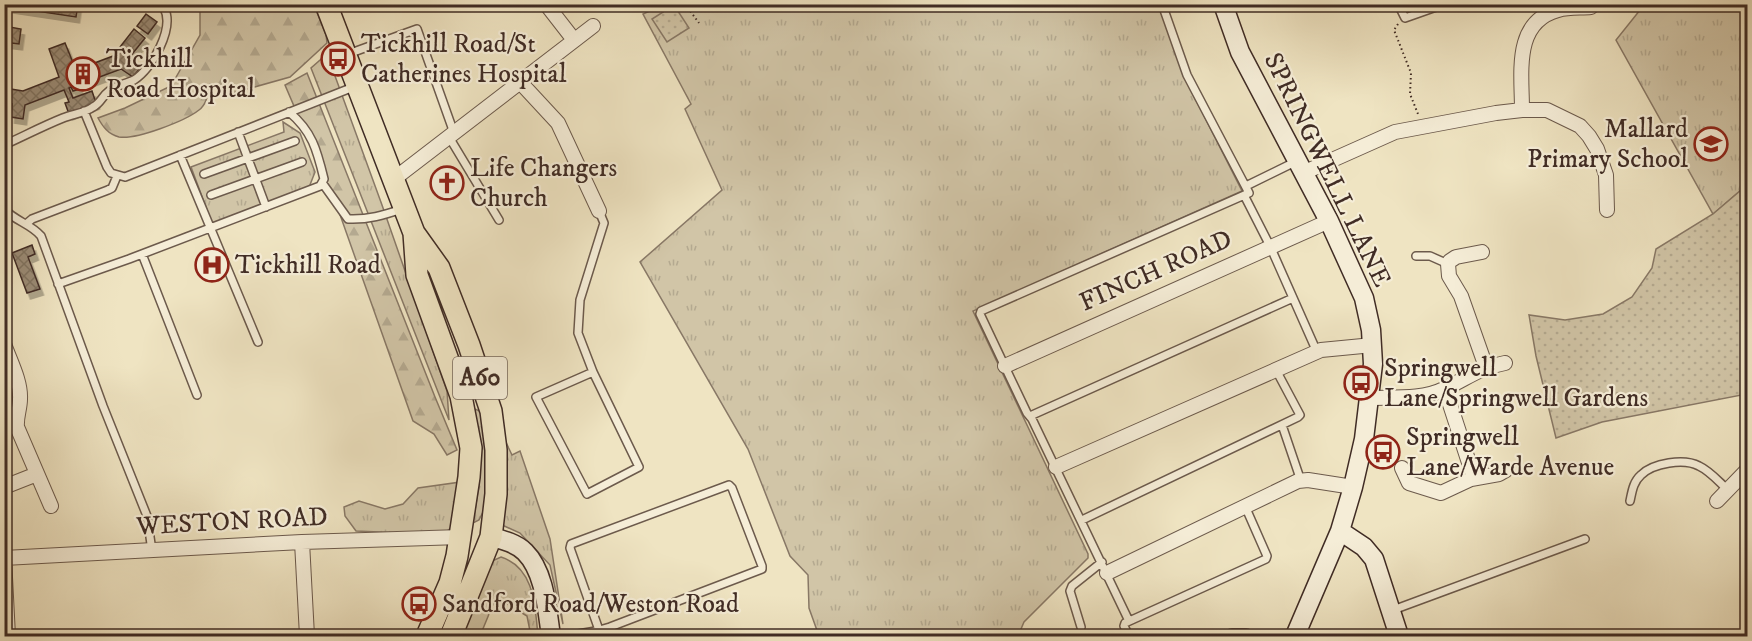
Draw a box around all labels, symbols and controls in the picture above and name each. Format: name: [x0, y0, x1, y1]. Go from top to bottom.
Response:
place label: Tickhill Road/St Catherines Hospital: [361, 28, 567, 91]
bus stop icon: Tickhill Road/St Catherines Hospital: [320, 41, 356, 77]
place label: Tickhill Road Hospital: [106, 43, 255, 106]
street label: SPRINGWELL LANE: [1256, 47, 1398, 293]
building icon: Tickhill Road Hospital: [65, 56, 101, 92]
place label: Mallard Primary School: [1527, 113, 1688, 176]
school or university icon: Mallard Primary School: [1693, 126, 1729, 162]
place label: Life Changers Church: [470, 152, 617, 215]
church icon: Life Changers Church: [429, 165, 465, 201]
street label: FINCH ROAD: [1075, 223, 1237, 319]
hospital icon: Tickhill Road: [194, 247, 230, 283]
place label: Tickhill Road: [235, 249, 381, 282]
place label: Springwell Lane/Springwell Gardens: [1384, 352, 1648, 415]
road number: A60: [453, 357, 507, 399]
bus stop icon: Springwell Lane/Springwell Gardens: [1343, 365, 1379, 401]
place label: Springwell Lane/Warde Avenue: [1406, 421, 1614, 484]
bus stop icon: Springwell Lane/Warde Avenue: [1365, 434, 1401, 470]
street label: WESTON ROAD: [134, 501, 329, 544]
bus stop icon: Sandford Road/Weston Road: [401, 586, 437, 622]
place label: Sandford Road/Weston Road: [442, 588, 739, 621]

